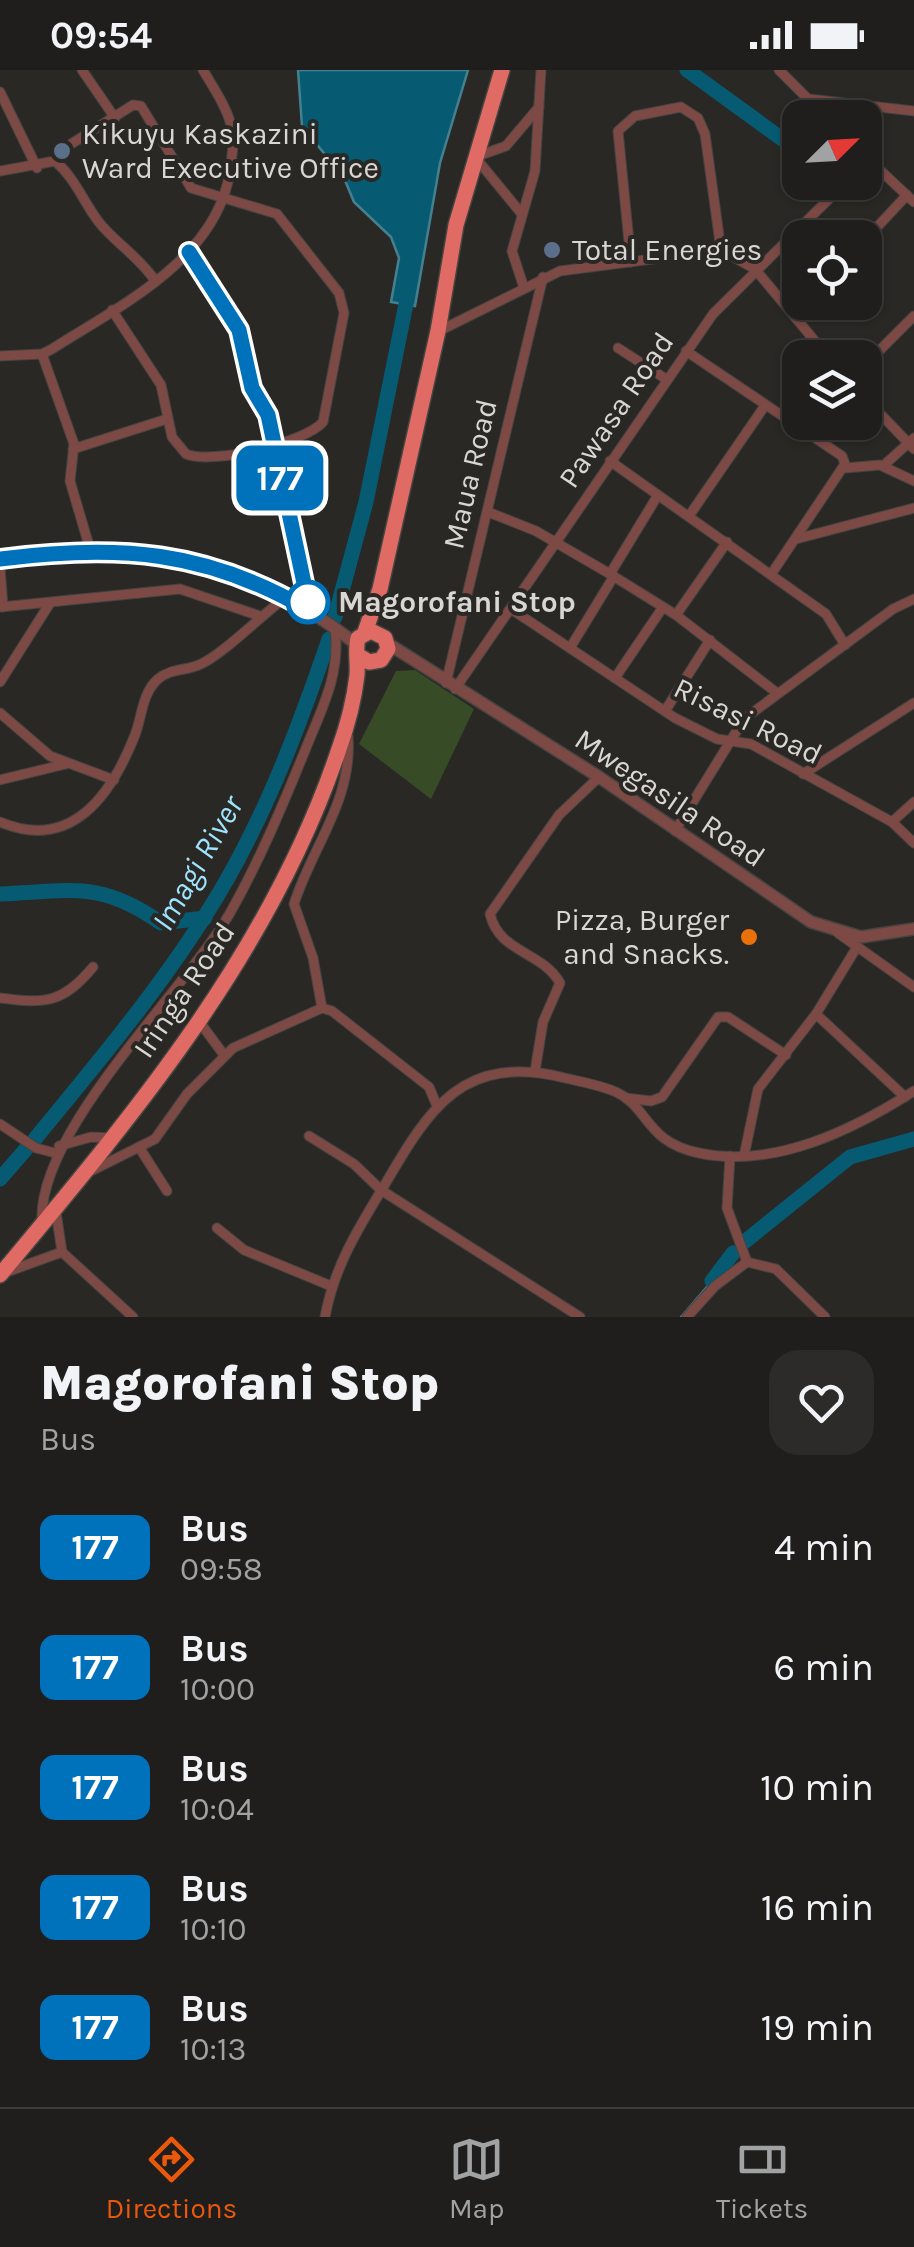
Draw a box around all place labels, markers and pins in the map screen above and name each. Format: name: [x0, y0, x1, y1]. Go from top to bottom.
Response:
place label: Kikuyu Kaskazini Ward Executive Office: [82, 116, 379, 186]
marker: Kikuyu Kaskazini Ward Executive Office: [51, 140, 73, 162]
place label: Total Energies: [572, 232, 762, 268]
marker: Total Energies: [541, 239, 563, 261]
marker: Magorofani Stop: [287, 581, 329, 623]
place label: Magorofani Stop: [338, 584, 576, 620]
place label: Pizza, Burger and Snacks.: [555, 902, 729, 972]
marker: Pizza, Burger and Snacks.: [738, 926, 760, 948]

